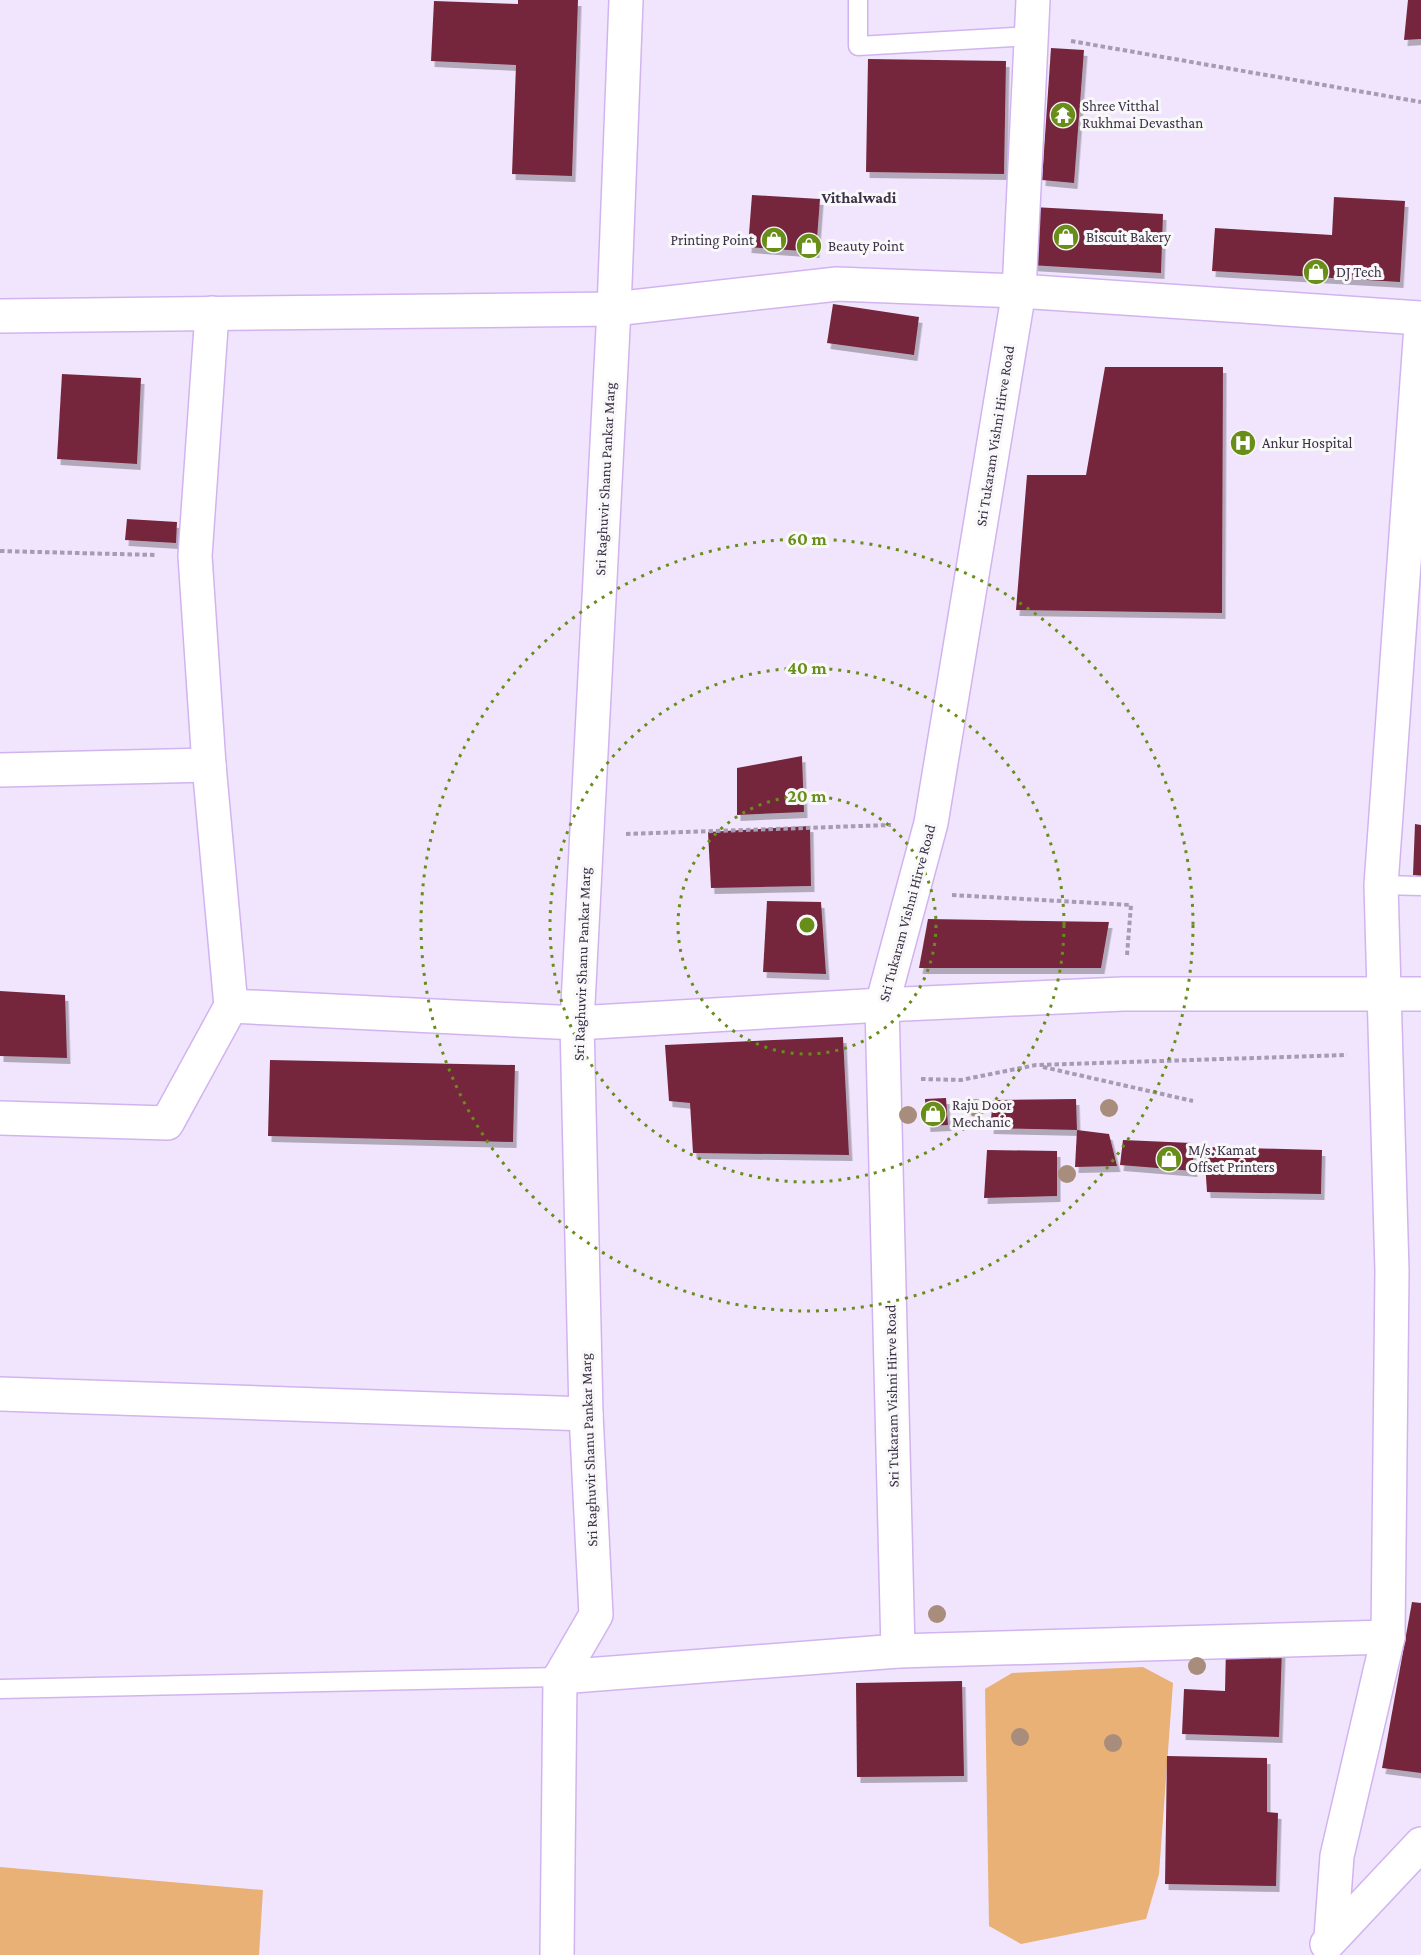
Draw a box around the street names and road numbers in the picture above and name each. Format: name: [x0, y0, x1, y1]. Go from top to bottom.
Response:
street label: Sri Tukaram Vishni Hirve Road: [973, 344, 1017, 527]
street label: Sri Raghuvir Shanu Pankar Marg: [592, 382, 619, 576]
street label: Sri Tukaram Vishni Hirve Road: [876, 823, 938, 1003]
street label: Sri Raghuvir Shanu Pankar Marg: [571, 867, 594, 1061]
street label: Sri Tukaram Vishni Hirve Road: [882, 1304, 902, 1487]
street label: Sri Raghuvir Shanu Pankar Marg: [578, 1353, 601, 1547]

